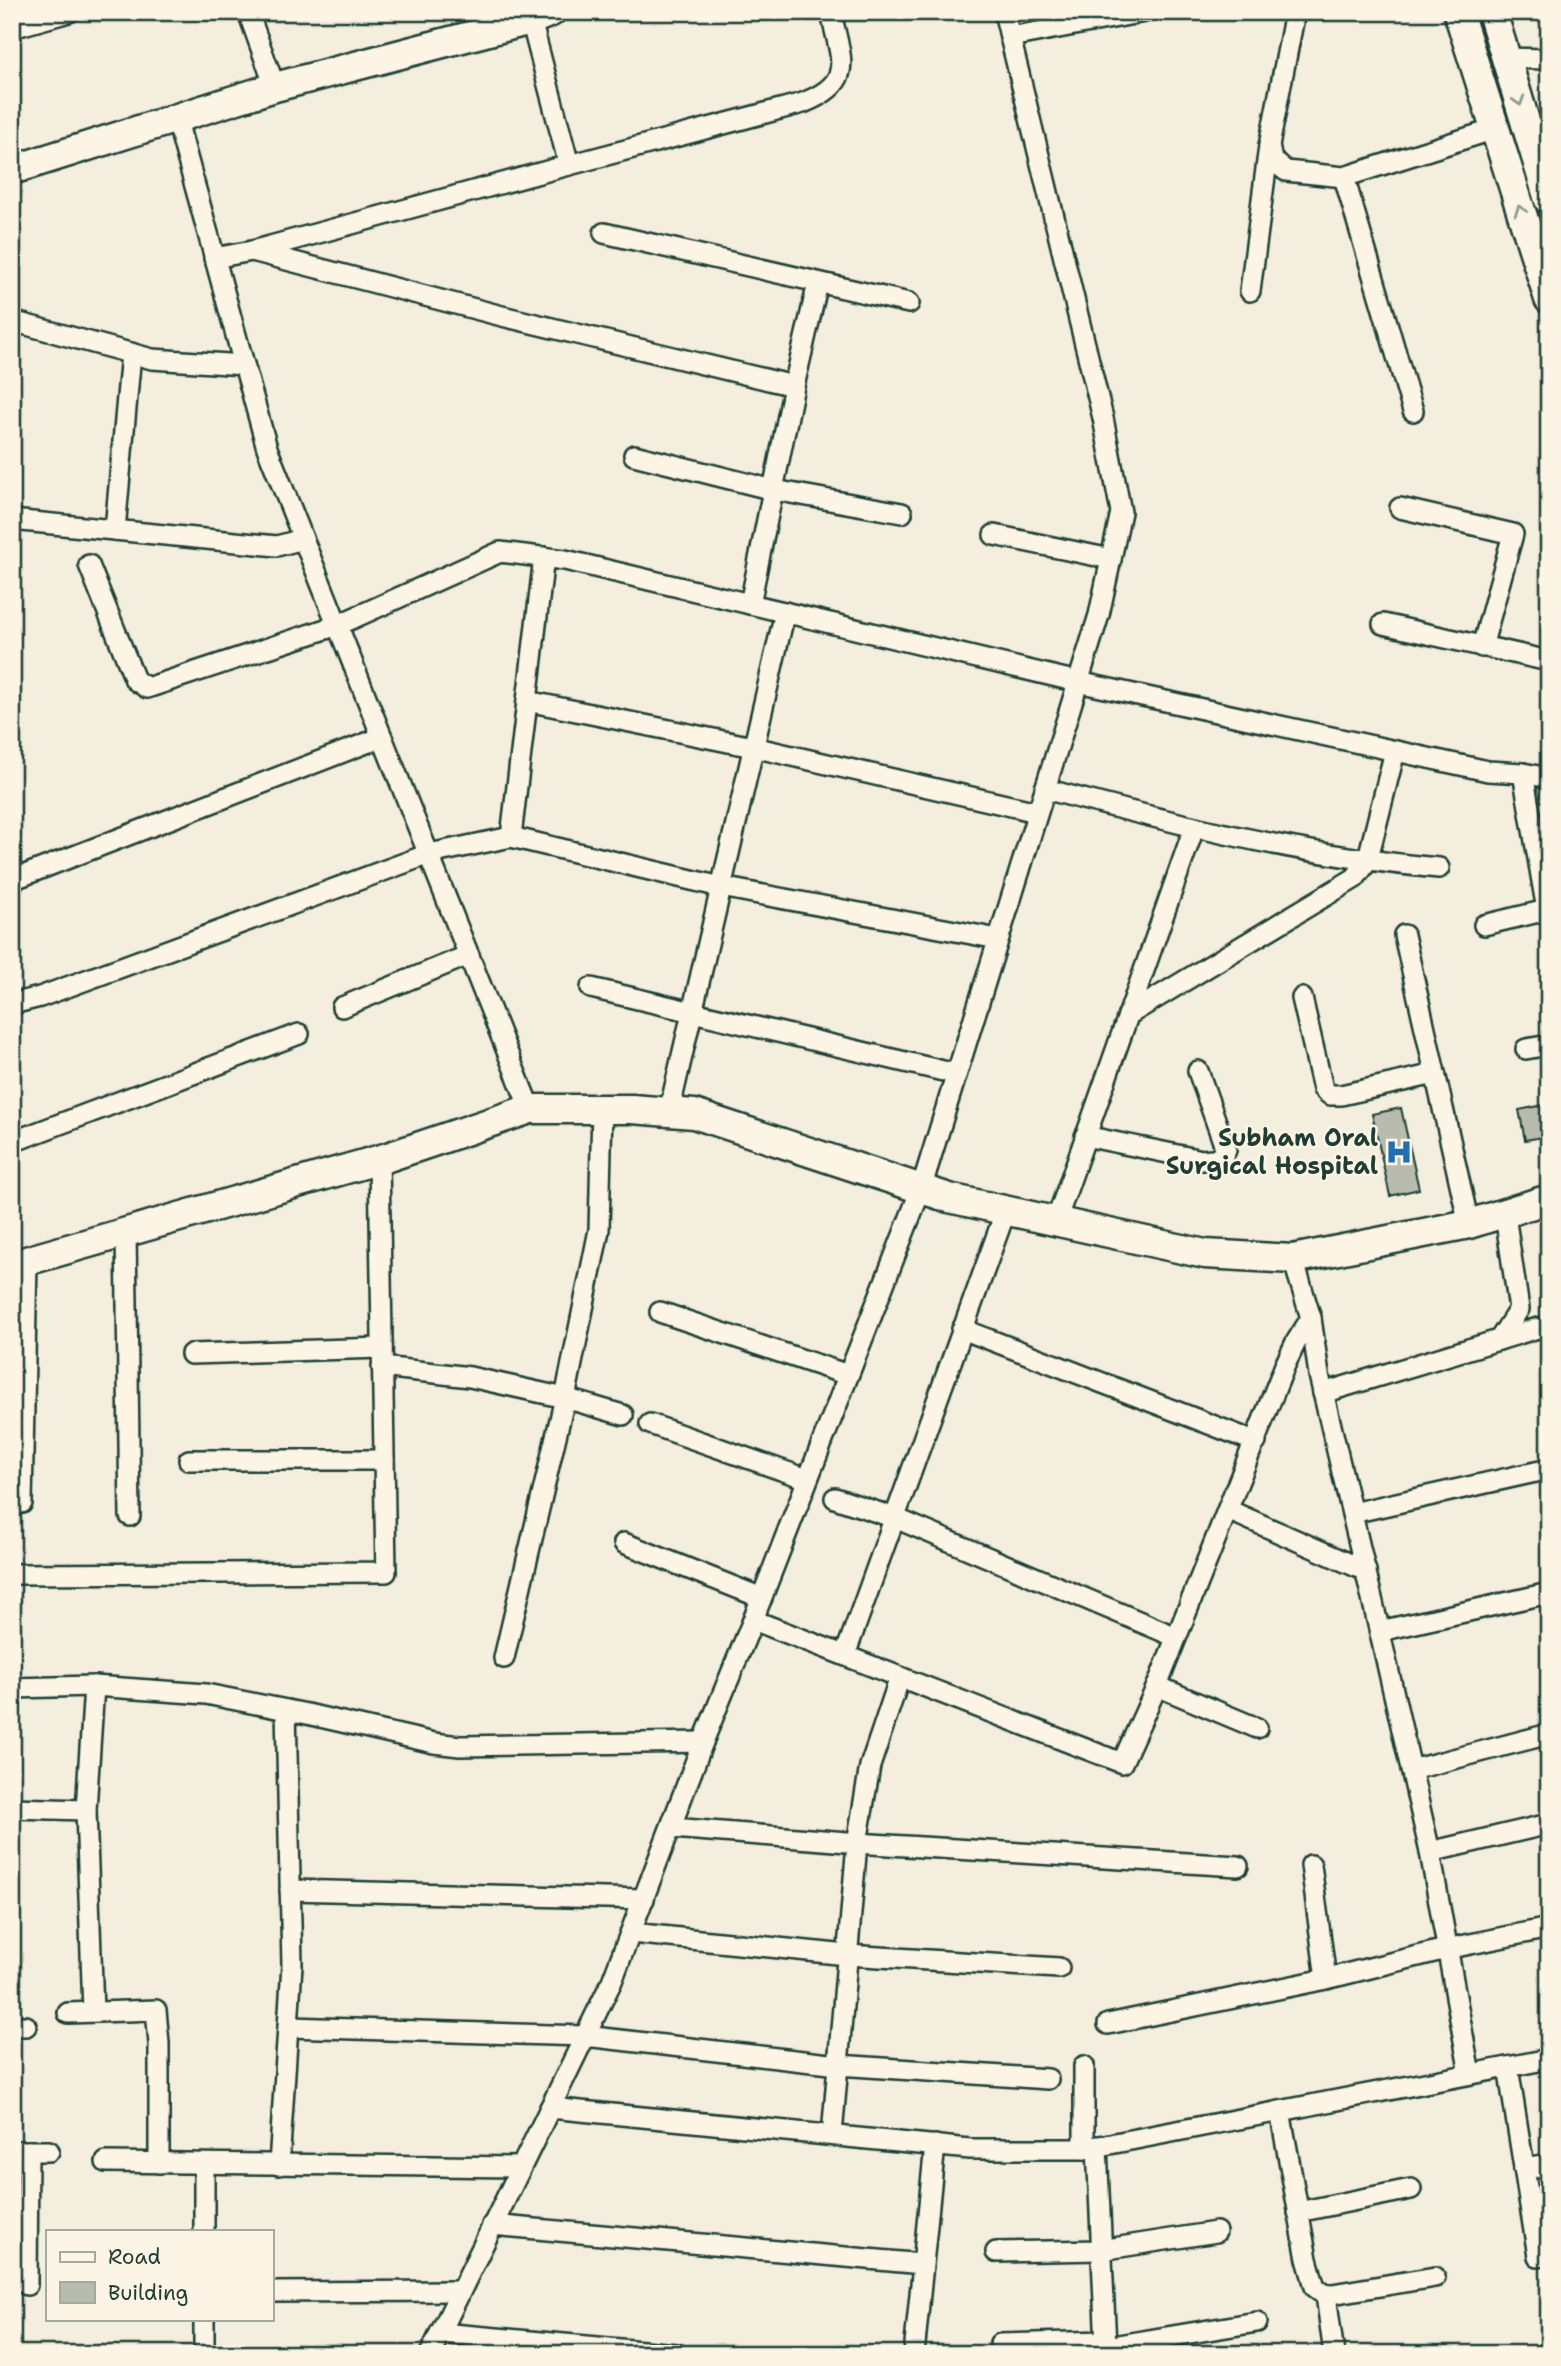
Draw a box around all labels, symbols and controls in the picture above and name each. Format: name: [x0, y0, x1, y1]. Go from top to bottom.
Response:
one-way arrow: [1511, 95, 1526, 107]
one-way arrow: [1514, 205, 1529, 217]
place label: Subham Oral Surgical Hospital: [1166, 1122, 1378, 1182]
hospital icon: Subham Oral Surgical Hospital: [1384, 1137, 1414, 1167]
legend: [46, 2230, 273, 2320]
text: Road: [108, 2243, 161, 2271]
text: Building: [108, 2279, 188, 2307]

